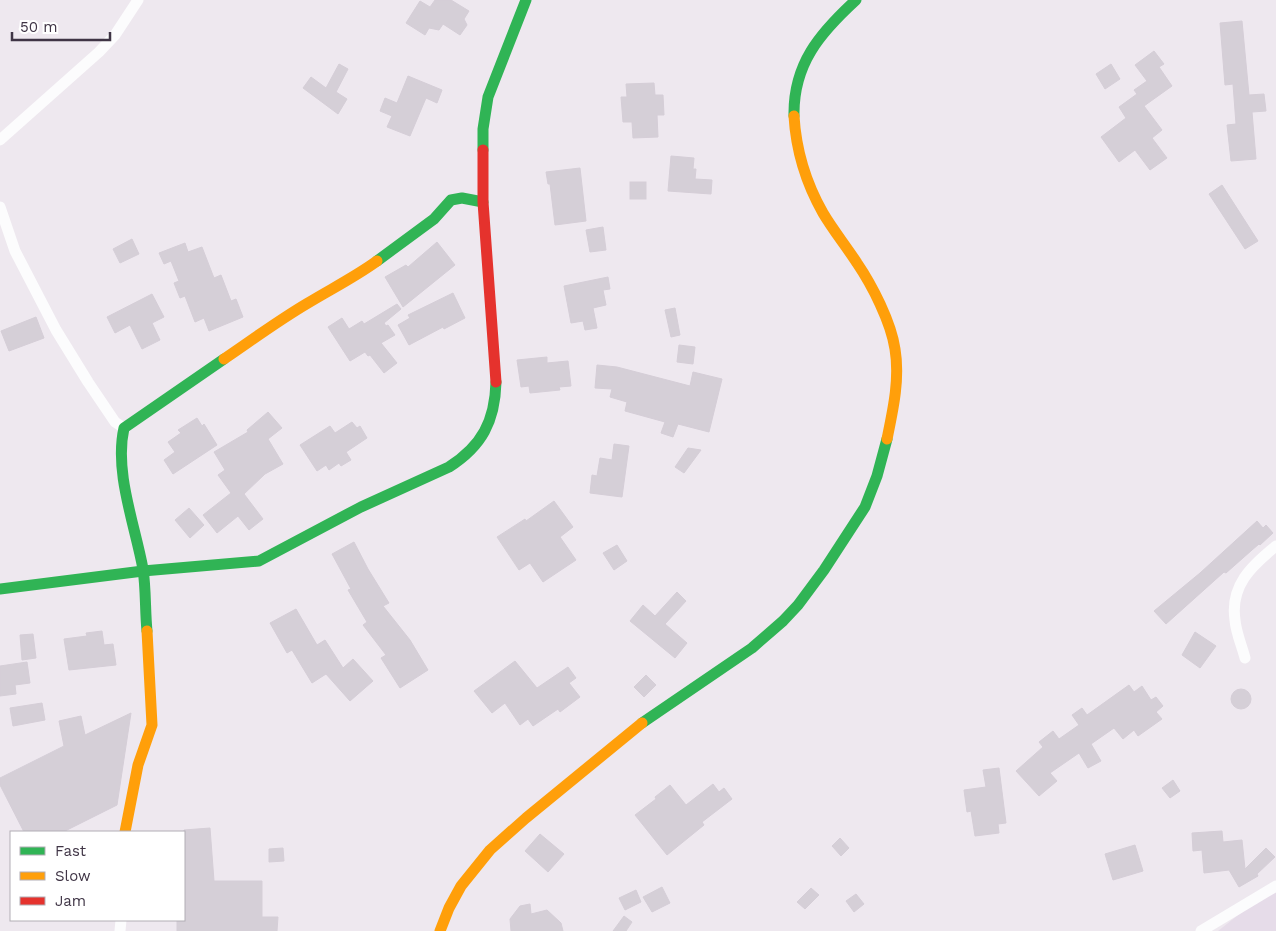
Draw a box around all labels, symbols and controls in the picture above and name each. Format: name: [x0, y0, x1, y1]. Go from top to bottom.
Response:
scale bar: [12, 10, 110, 42]
text: 50 m: [20, 18, 57, 36]
legend: [10, 831, 185, 921]
text: Fast: [55, 842, 87, 860]
text: Slow: [55, 867, 91, 885]
text: Jam: [55, 892, 86, 910]

